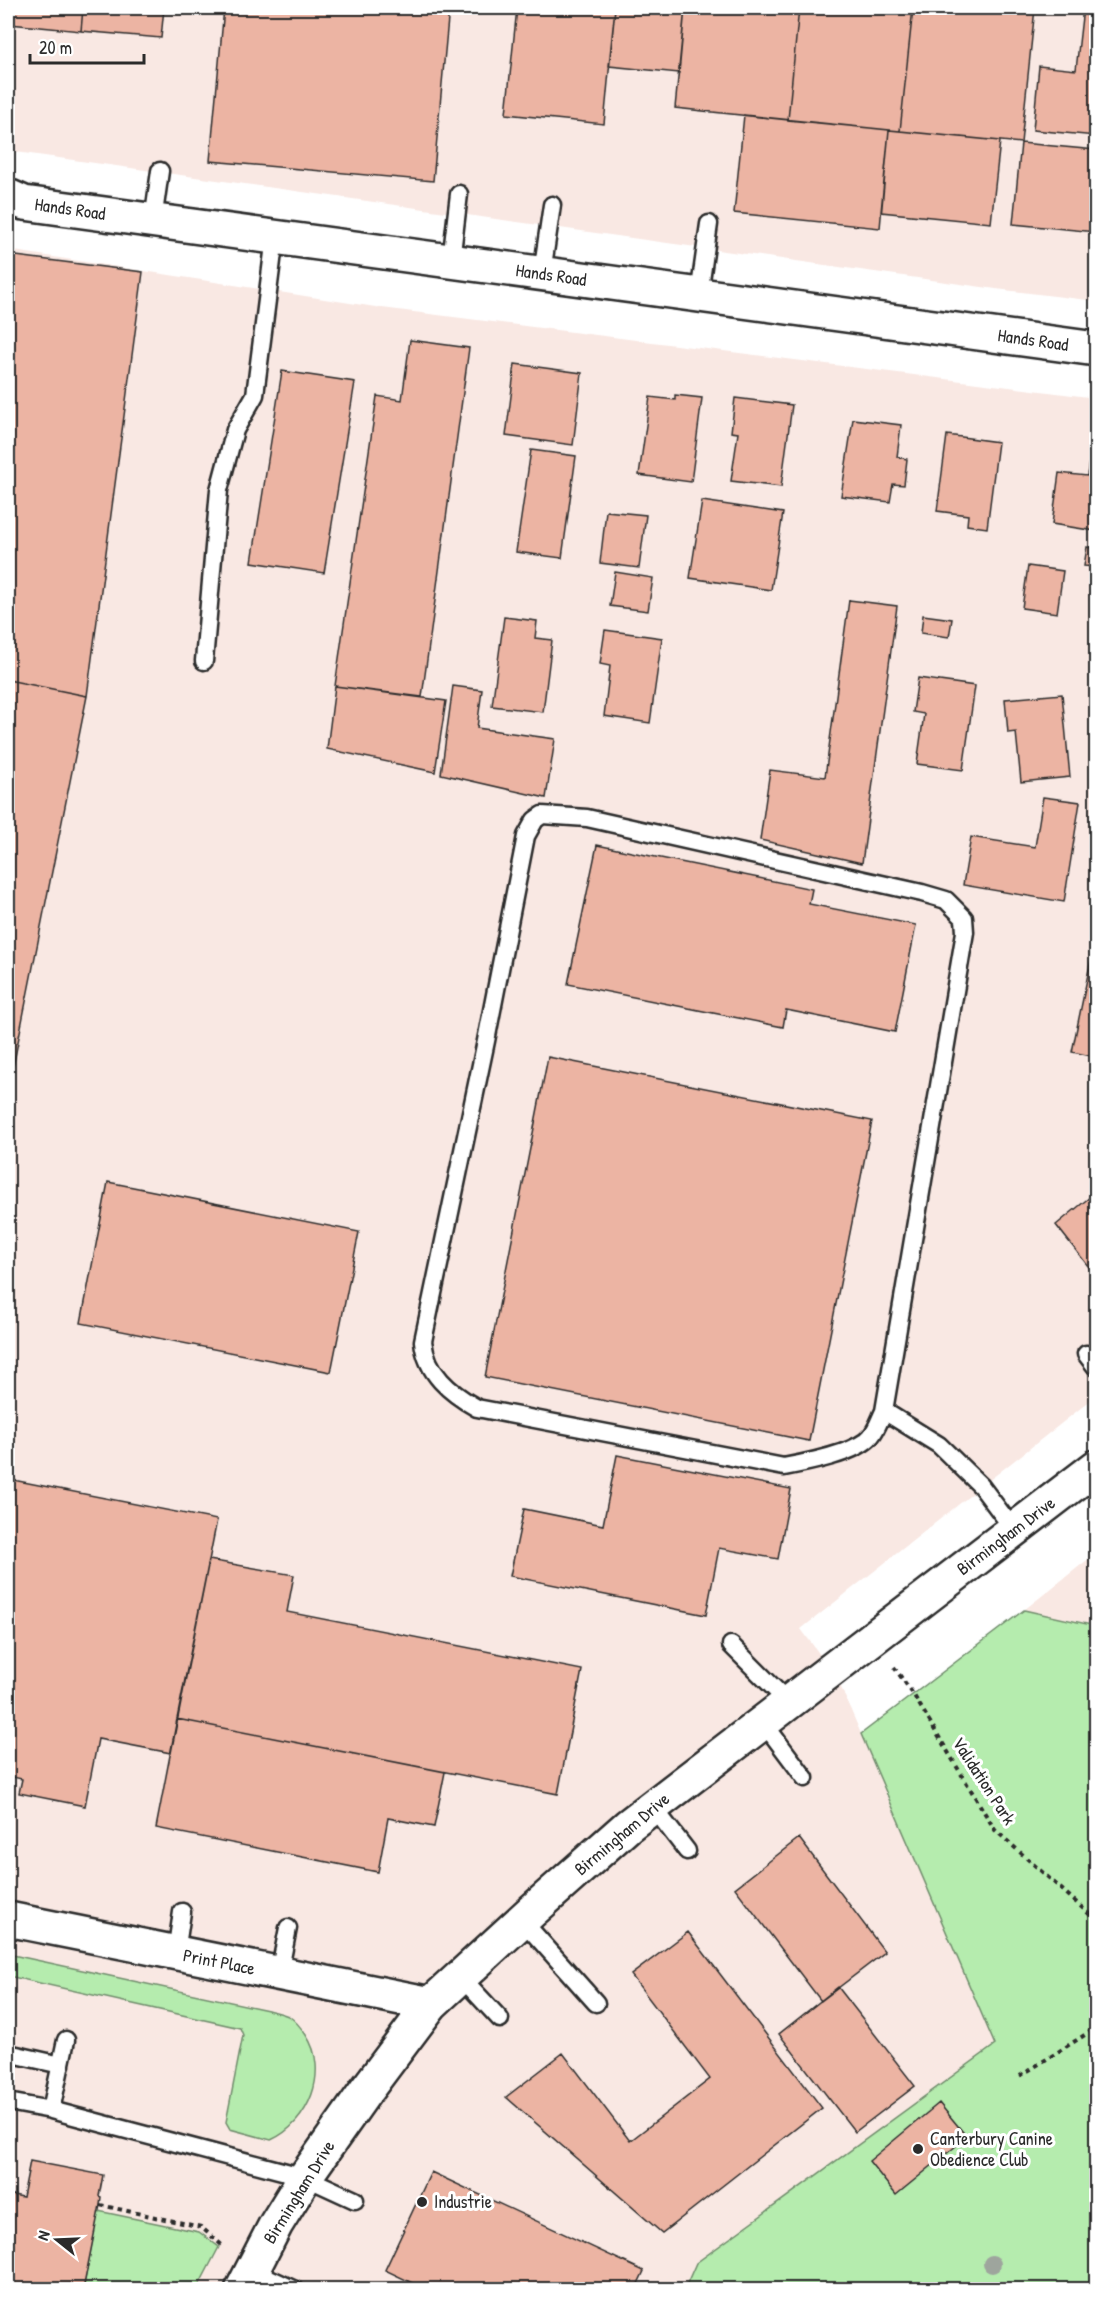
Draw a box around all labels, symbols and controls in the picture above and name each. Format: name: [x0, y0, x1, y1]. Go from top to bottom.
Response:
scale bar: [30, 27, 144, 65]
text: 20 m: [39, 35, 72, 60]
street label: Hands Road: [33, 191, 107, 226]
street label: Hands Road: [514, 257, 588, 292]
street label: Hands Road: [996, 322, 1070, 357]
street label: Birmingham Drive: [951, 1490, 1060, 1581]
street label: Validation Park: [947, 1732, 1022, 1830]
street label: Birmingham Drive: [569, 1786, 675, 1881]
street label: Print Place: [181, 1942, 257, 1981]
place label: Canterbury Canine Obedience Club: [930, 2126, 1053, 2172]
street label: Birmingham Drive: [257, 2135, 340, 2248]
marker: Canterbury Canine Obedience Club: [911, 2142, 925, 2156]
place label: Industrie: [434, 2189, 492, 2214]
marker: Industrie: [415, 2195, 429, 2209]
north arrow: [27, 2210, 87, 2270]
text: N: [31, 2227, 55, 2243]

